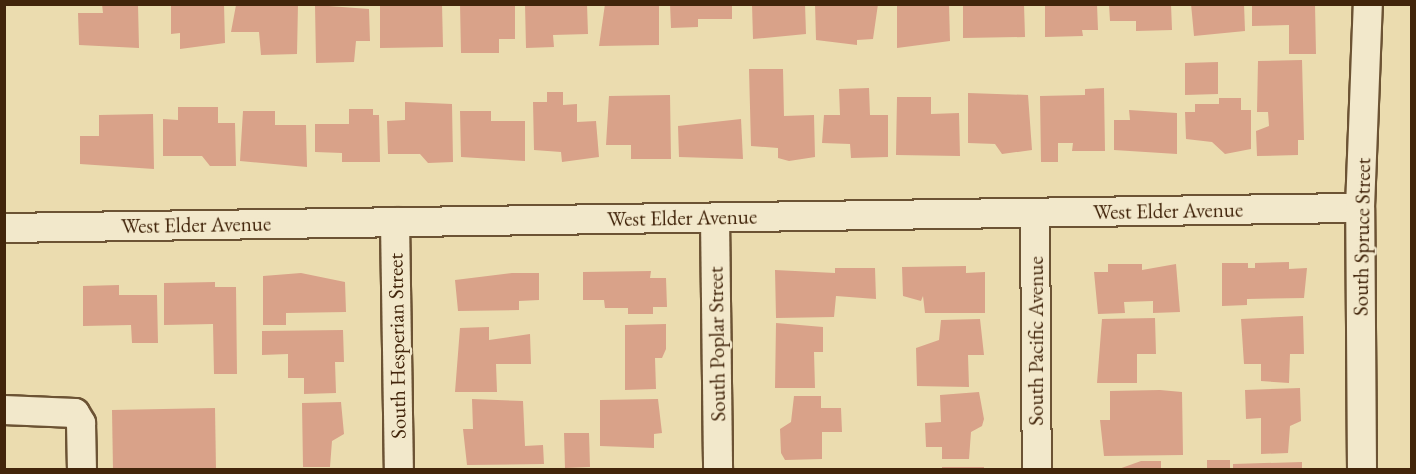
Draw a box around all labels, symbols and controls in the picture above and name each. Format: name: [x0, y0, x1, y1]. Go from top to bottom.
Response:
street label: South Spruce Street: [1348, 158, 1376, 316]
street label: West Elder Avenue: [1093, 197, 1243, 225]
street label: West Elder Avenue: [607, 204, 757, 232]
street label: West Elder Avenue: [121, 211, 271, 239]
street label: South Hesperian Street: [383, 253, 411, 439]
street label: South Pacific Avenue: [1023, 256, 1049, 426]
street label: South Poplar Street: [703, 266, 731, 422]

